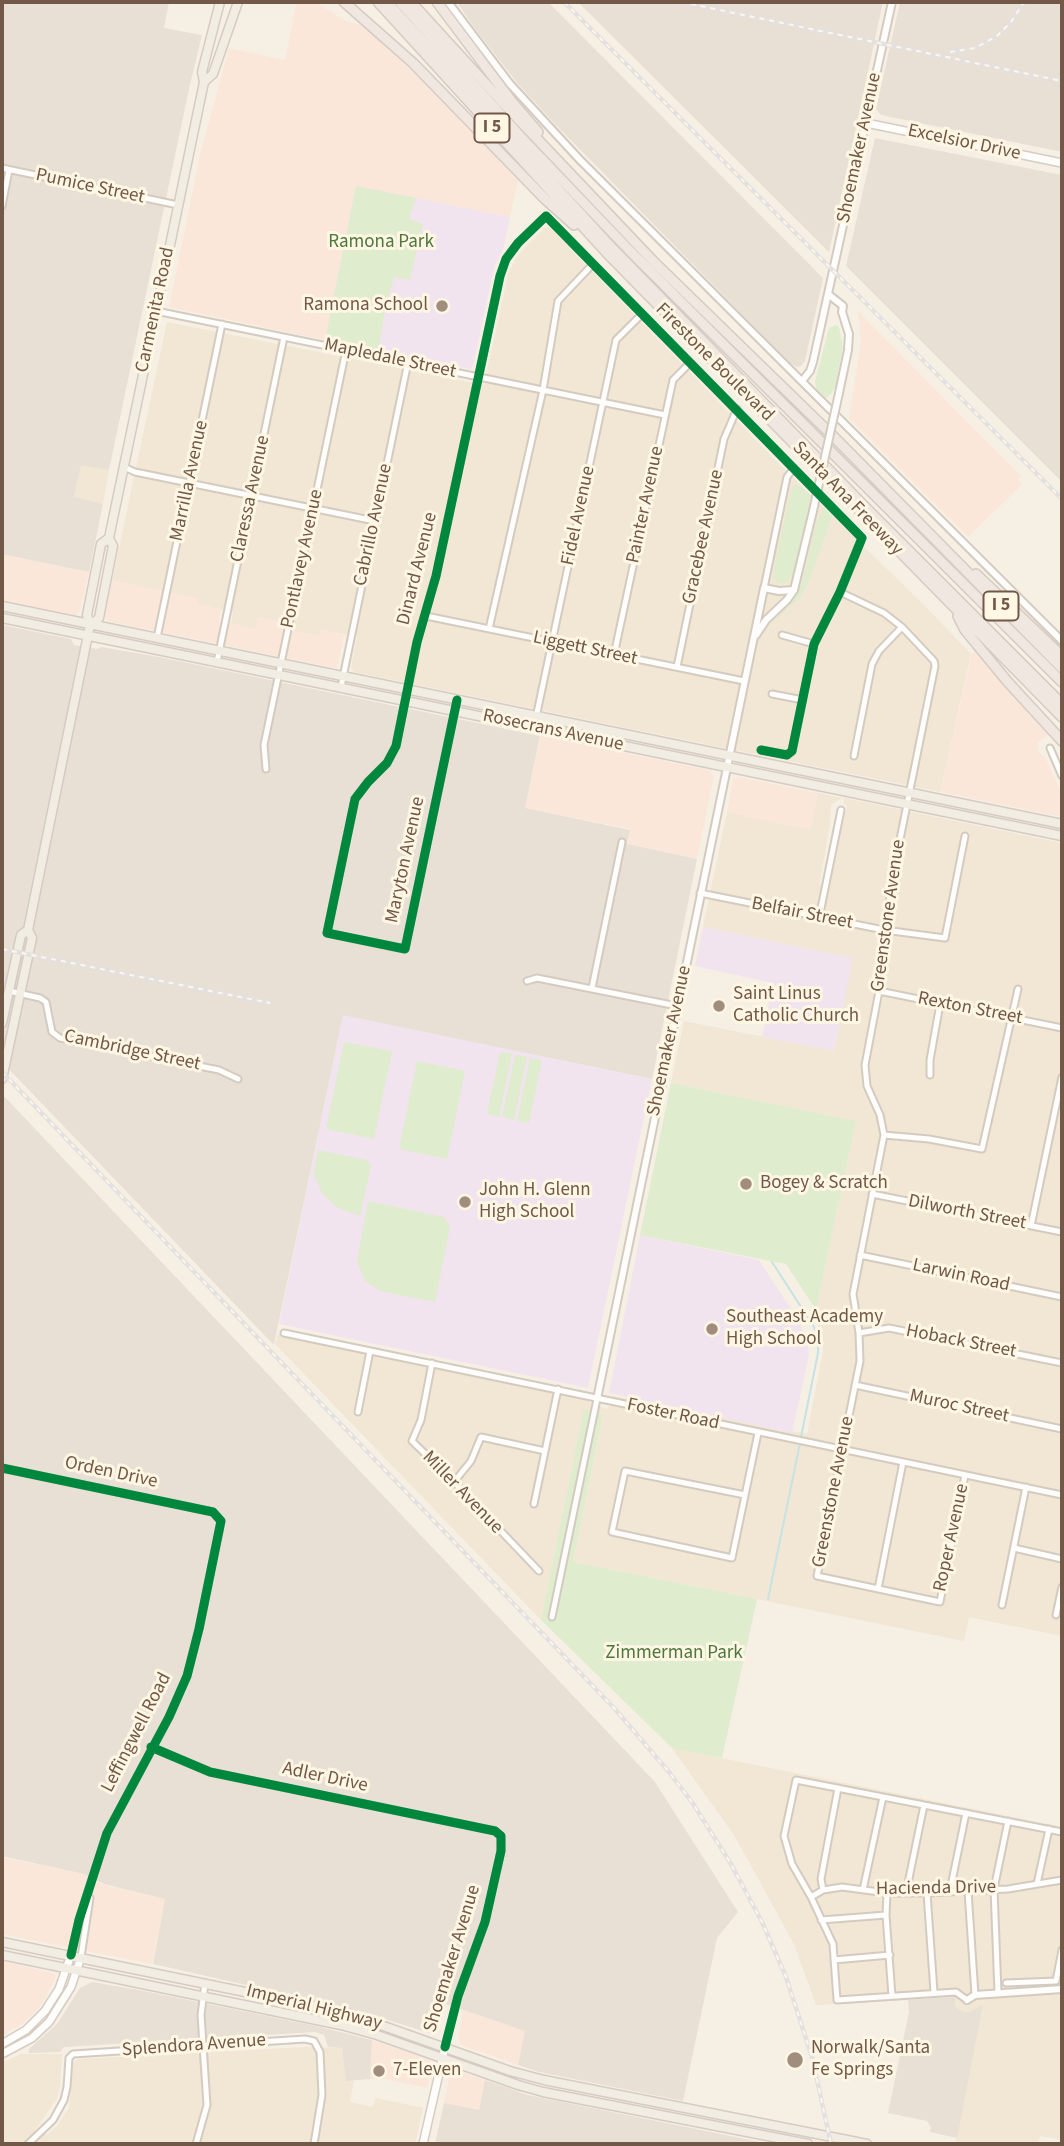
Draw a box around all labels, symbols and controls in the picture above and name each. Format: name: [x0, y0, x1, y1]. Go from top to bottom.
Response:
street label: Shoemaker Avenue: [833, 71, 887, 225]
road number: I 5: [475, 113, 510, 142]
street label: Excelsior Drive: [906, 120, 1022, 166]
street label: Pumice Street: [34, 164, 146, 210]
park label: Ramona Park: [328, 232, 434, 254]
street label: Carmenita Road: [132, 245, 180, 375]
place label: Ramona School: [303, 295, 428, 317]
marker: Ramona School: [434, 298, 450, 314]
street label: Firestone Boulevard: [650, 299, 778, 427]
street label: Mapledale Street: [322, 334, 458, 384]
street label: Marrilla Avenue: [166, 419, 214, 543]
street label: Claressa Avenue: [226, 434, 276, 564]
street label: Santa Ana Freeway: [787, 437, 907, 561]
street label: Painter Avenue: [622, 444, 670, 566]
street label: Cabrillo Avenue: [350, 462, 398, 588]
street label: Fidel Avenue: [557, 464, 601, 568]
street label: Gracebee Avenue: [679, 468, 729, 606]
street label: Pontlavey Avenue: [277, 487, 329, 631]
street label: Dinard Avenue: [393, 510, 443, 628]
road number: I 5: [984, 592, 1018, 620]
street label: Liggett Street: [531, 627, 639, 671]
street label: Rosecrans Avenue: [481, 705, 625, 757]
street label: Maryton Avenue: [381, 795, 431, 925]
street label: Greenstone Avenue: [867, 838, 911, 994]
street label: Belfair Street: [749, 893, 855, 935]
street label: Shoemaker Avenue: [643, 964, 697, 1118]
place label: Saint Linus Catholic Church: [733, 984, 859, 1028]
street label: Rexton Street: [916, 988, 1024, 1030]
marker: Saint Linus Catholic Church: [711, 998, 727, 1014]
street label: Cambridge Street: [62, 1025, 202, 1077]
place label: Bogey & Scratch: [760, 1173, 888, 1195]
marker: Bogey & Scratch: [738, 1176, 754, 1192]
place label: John H. Glenn High School: [479, 1180, 591, 1224]
street label: Dilworth Street: [906, 1190, 1028, 1236]
marker: John H. Glenn High School: [457, 1194, 473, 1210]
street label: Larwin Road: [910, 1255, 1012, 1297]
place label: Southeast Academy High School: [726, 1307, 883, 1351]
street label: Hoback Street: [904, 1320, 1018, 1364]
marker: Southeast Academy High School: [704, 1321, 720, 1337]
street label: Muroc Street: [907, 1385, 1011, 1429]
street label: Foster Road: [625, 1394, 721, 1436]
street label: Greenstone Avenue: [808, 1414, 860, 1570]
street label: Miller Avenue: [417, 1447, 507, 1539]
street label: Orden Drive: [62, 1452, 160, 1494]
street label: Roper Avenue: [929, 1482, 975, 1594]
park label: Zimmerman Park: [605, 1643, 743, 1665]
street label: Leffingwell Road: [97, 1669, 177, 1797]
street label: Adler Drive: [280, 1758, 370, 1798]
street label: Hacienda Drive: [876, 1877, 996, 1901]
street label: Shoemaker Avenue: [420, 1883, 486, 2035]
street label: Imperial Highway: [244, 1980, 384, 2036]
street label: Splendora Avenue: [121, 2030, 267, 2062]
place label: Norwalk/Santa Fe Springs: [811, 2038, 930, 2082]
marker: Norwalk/Santa Fe Springs: [785, 2050, 805, 2070]
place label: 7-Eleven: [393, 2060, 461, 2082]
marker: 7-Eleven: [371, 2063, 387, 2079]

